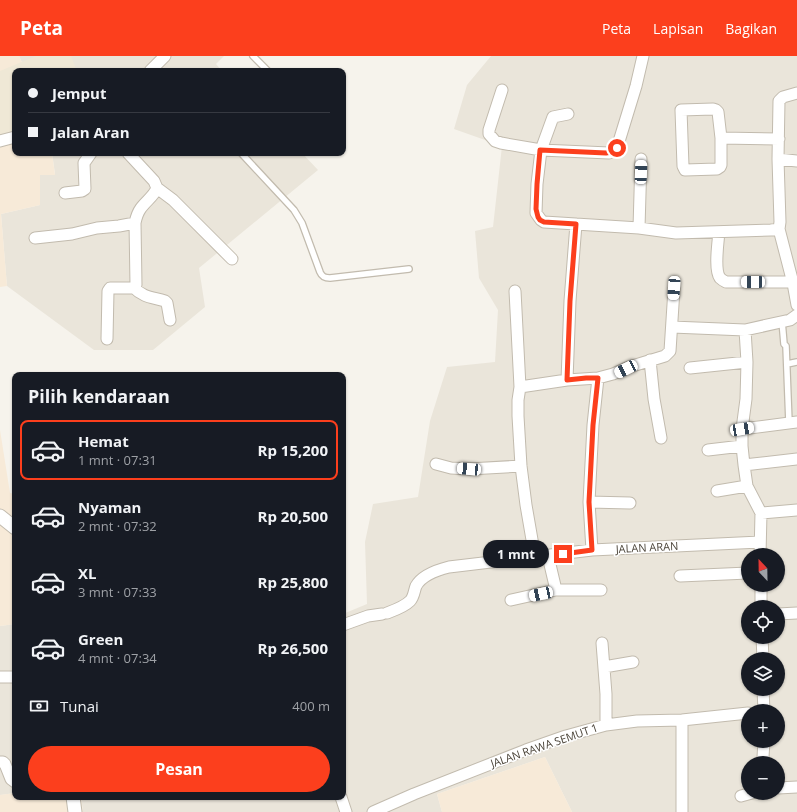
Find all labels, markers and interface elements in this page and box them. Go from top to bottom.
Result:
text: Peta [20,15,63,41]
text: Peta [602,19,631,38]
text: Lapisan [653,19,703,38]
text: Bagikan [725,19,777,38]
text: Jemput [52,83,106,103]
text: Jalan Aran [52,122,130,142]
route start [608,139,626,157]
car [635,160,647,184]
car [667,276,681,300]
car [741,276,765,288]
car [613,358,639,380]
text: Pilih kendaraan [28,384,170,408]
car [729,421,755,437]
text: Hemat [78,431,129,451]
icon: car [30,432,66,468]
text: Rp 15,200 [258,440,328,460]
text: 1 mnt · 07:31 [78,451,157,469]
car [457,462,481,476]
text: Nyaman [78,497,141,517]
icon: car [30,498,66,534]
text: Rp 20,500 [258,506,328,526]
text: 2 mnt · 07:32 [78,517,157,535]
street label: JALAN ARAN [614,538,679,556]
callout: 1 mnt [483,540,549,568]
text: 1 mnt [497,545,535,563]
route end [554,545,572,563]
north arrow [741,548,785,592]
map controls [741,548,785,800]
text: XL [78,563,96,583]
icon: car [30,564,66,600]
text: Rp 25,800 [258,572,328,592]
text: 3 mnt · 07:33 [78,583,157,601]
car [528,586,554,602]
button: locate [741,600,785,644]
text: Green [78,629,123,649]
icon: car [30,630,66,666]
text: Rp 26,500 [258,638,328,658]
text: 4 mnt · 07:34 [78,649,157,667]
button: layers [741,652,785,696]
icon: cash [28,695,50,717]
text: Tunai [60,696,99,716]
text: 400 m [292,697,330,715]
button: + [741,704,785,748]
street label: JALAN RAWA SEMUT 1 [487,720,600,771]
button: Pesan [28,746,330,792]
button: − [741,756,785,800]

